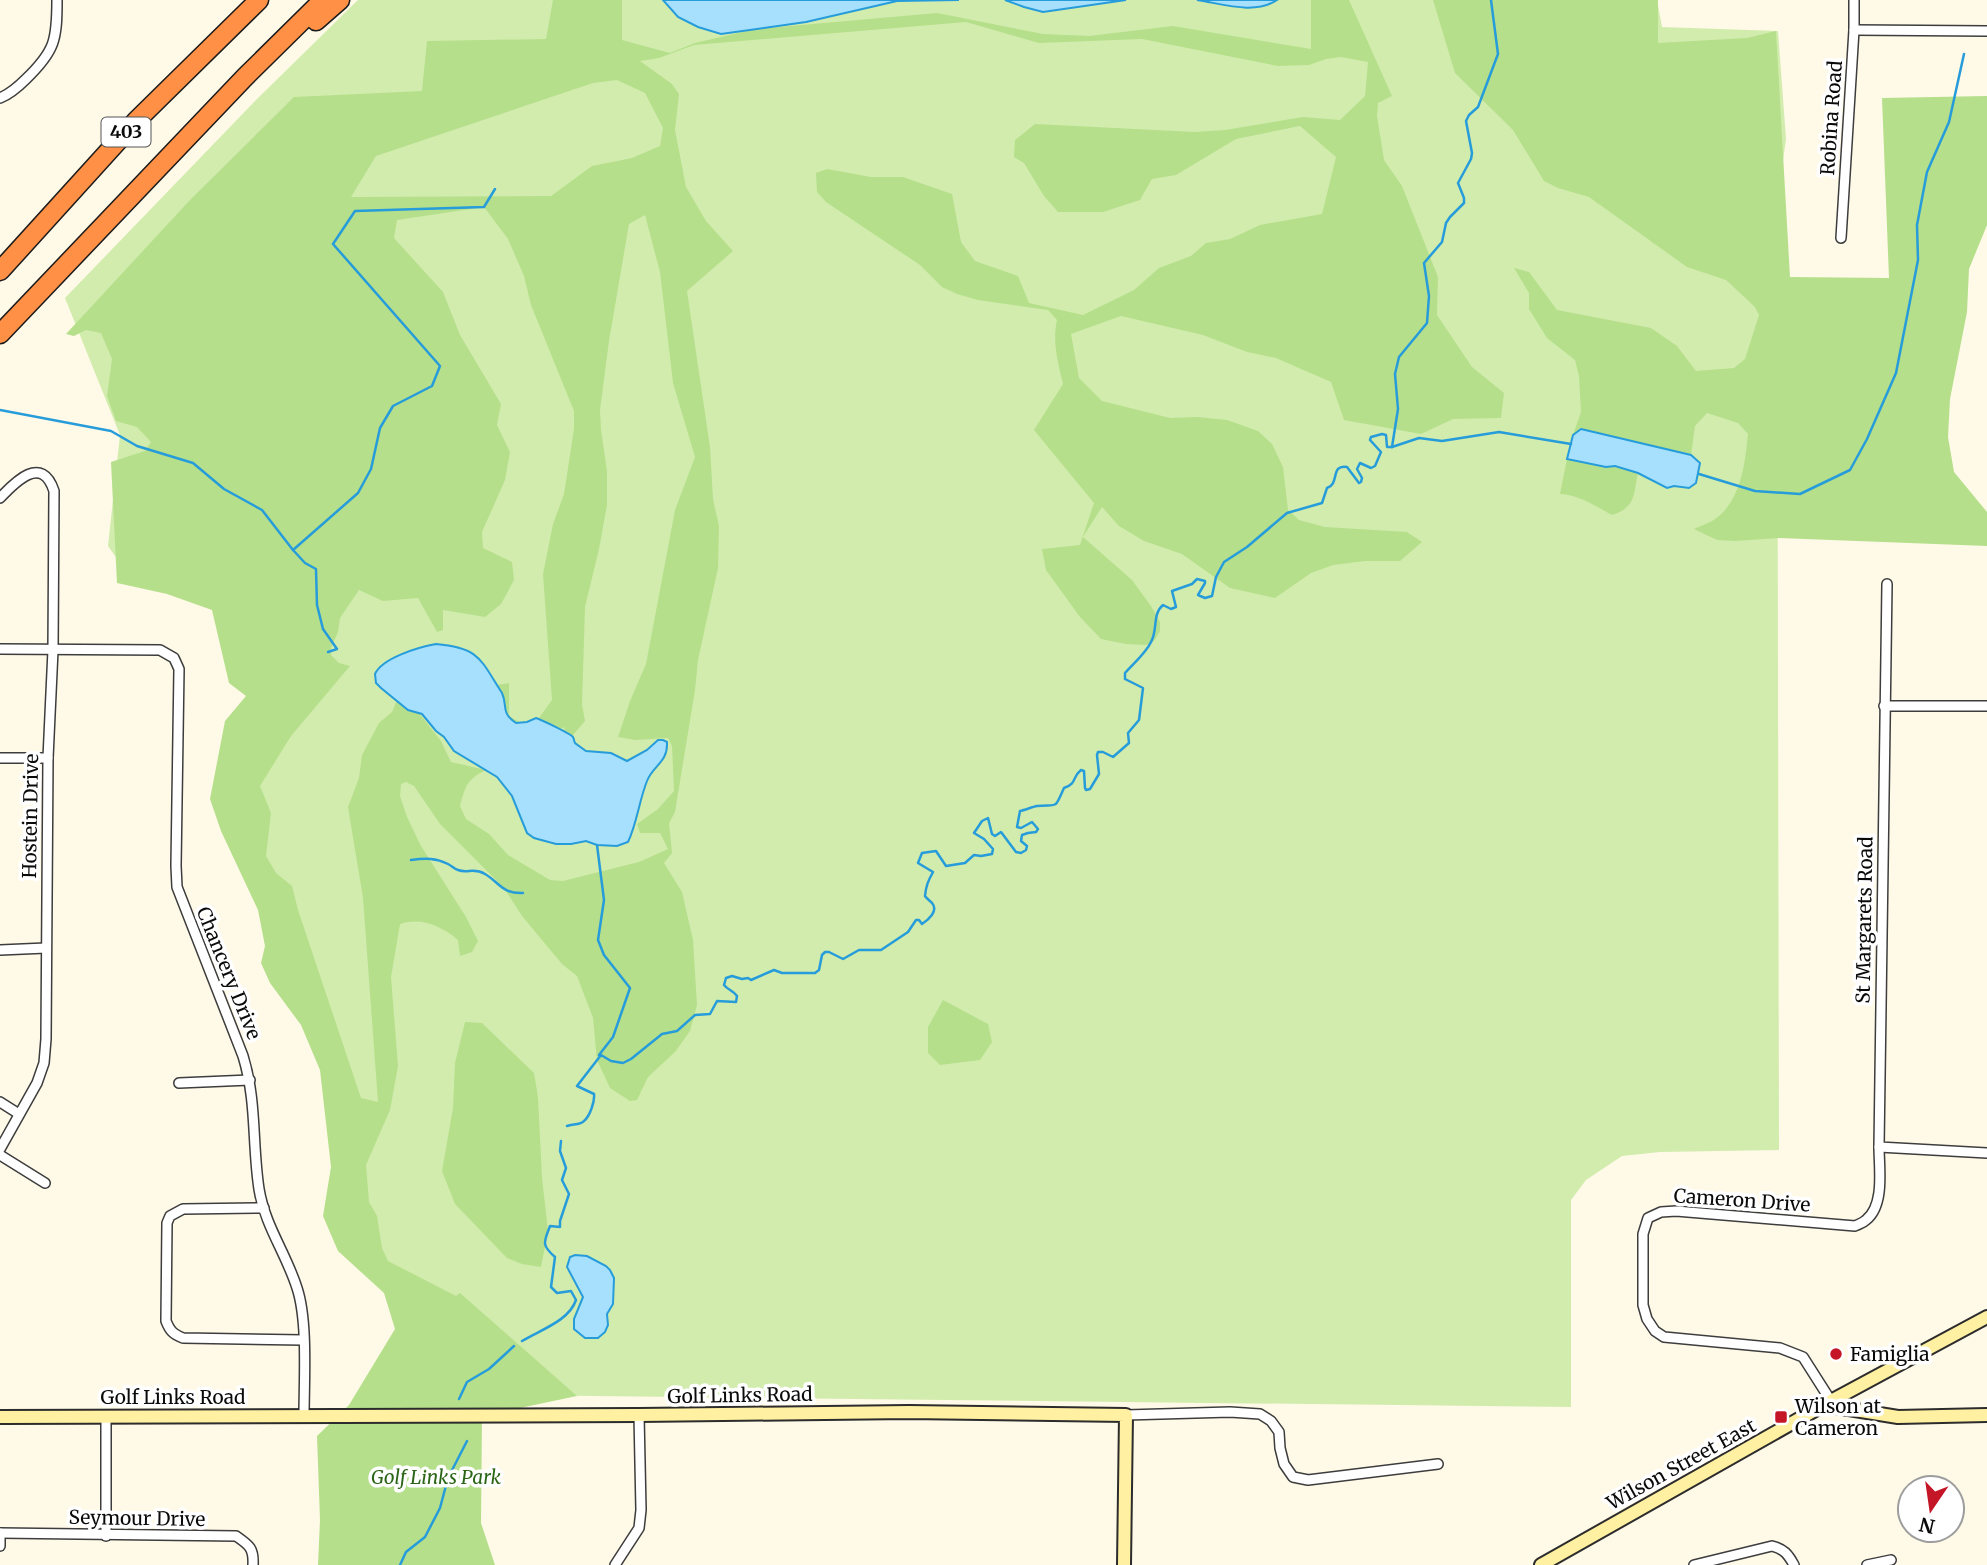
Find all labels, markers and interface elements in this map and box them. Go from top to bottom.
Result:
street label: Robina Road [1815,60,1847,176]
road number: 403 [102,118,150,146]
street label: Hostein Drive [17,753,43,879]
street label: St Margarets Road [1851,836,1877,1004]
street label: Chancery Drive [192,903,267,1043]
street label: Cameron Drive [1673,1183,1811,1217]
place label: Famiglia [1850,1342,1929,1366]
marker: Famiglia [1828,1346,1844,1362]
street label: Golf Links Road [667,1382,813,1408]
street label: Golf Links Road [100,1385,246,1409]
place label: Wilson at Cameron [1794,1394,1881,1440]
marker: Wilson at Cameron [1773,1409,1789,1425]
street label: Wilson Street East [1601,1413,1760,1515]
park label: Golf Links Park [371,1465,502,1489]
north arrow [1896,1474,1966,1544]
street label: Seymour Drive [68,1505,206,1531]
text: N [1917,1512,1937,1539]

